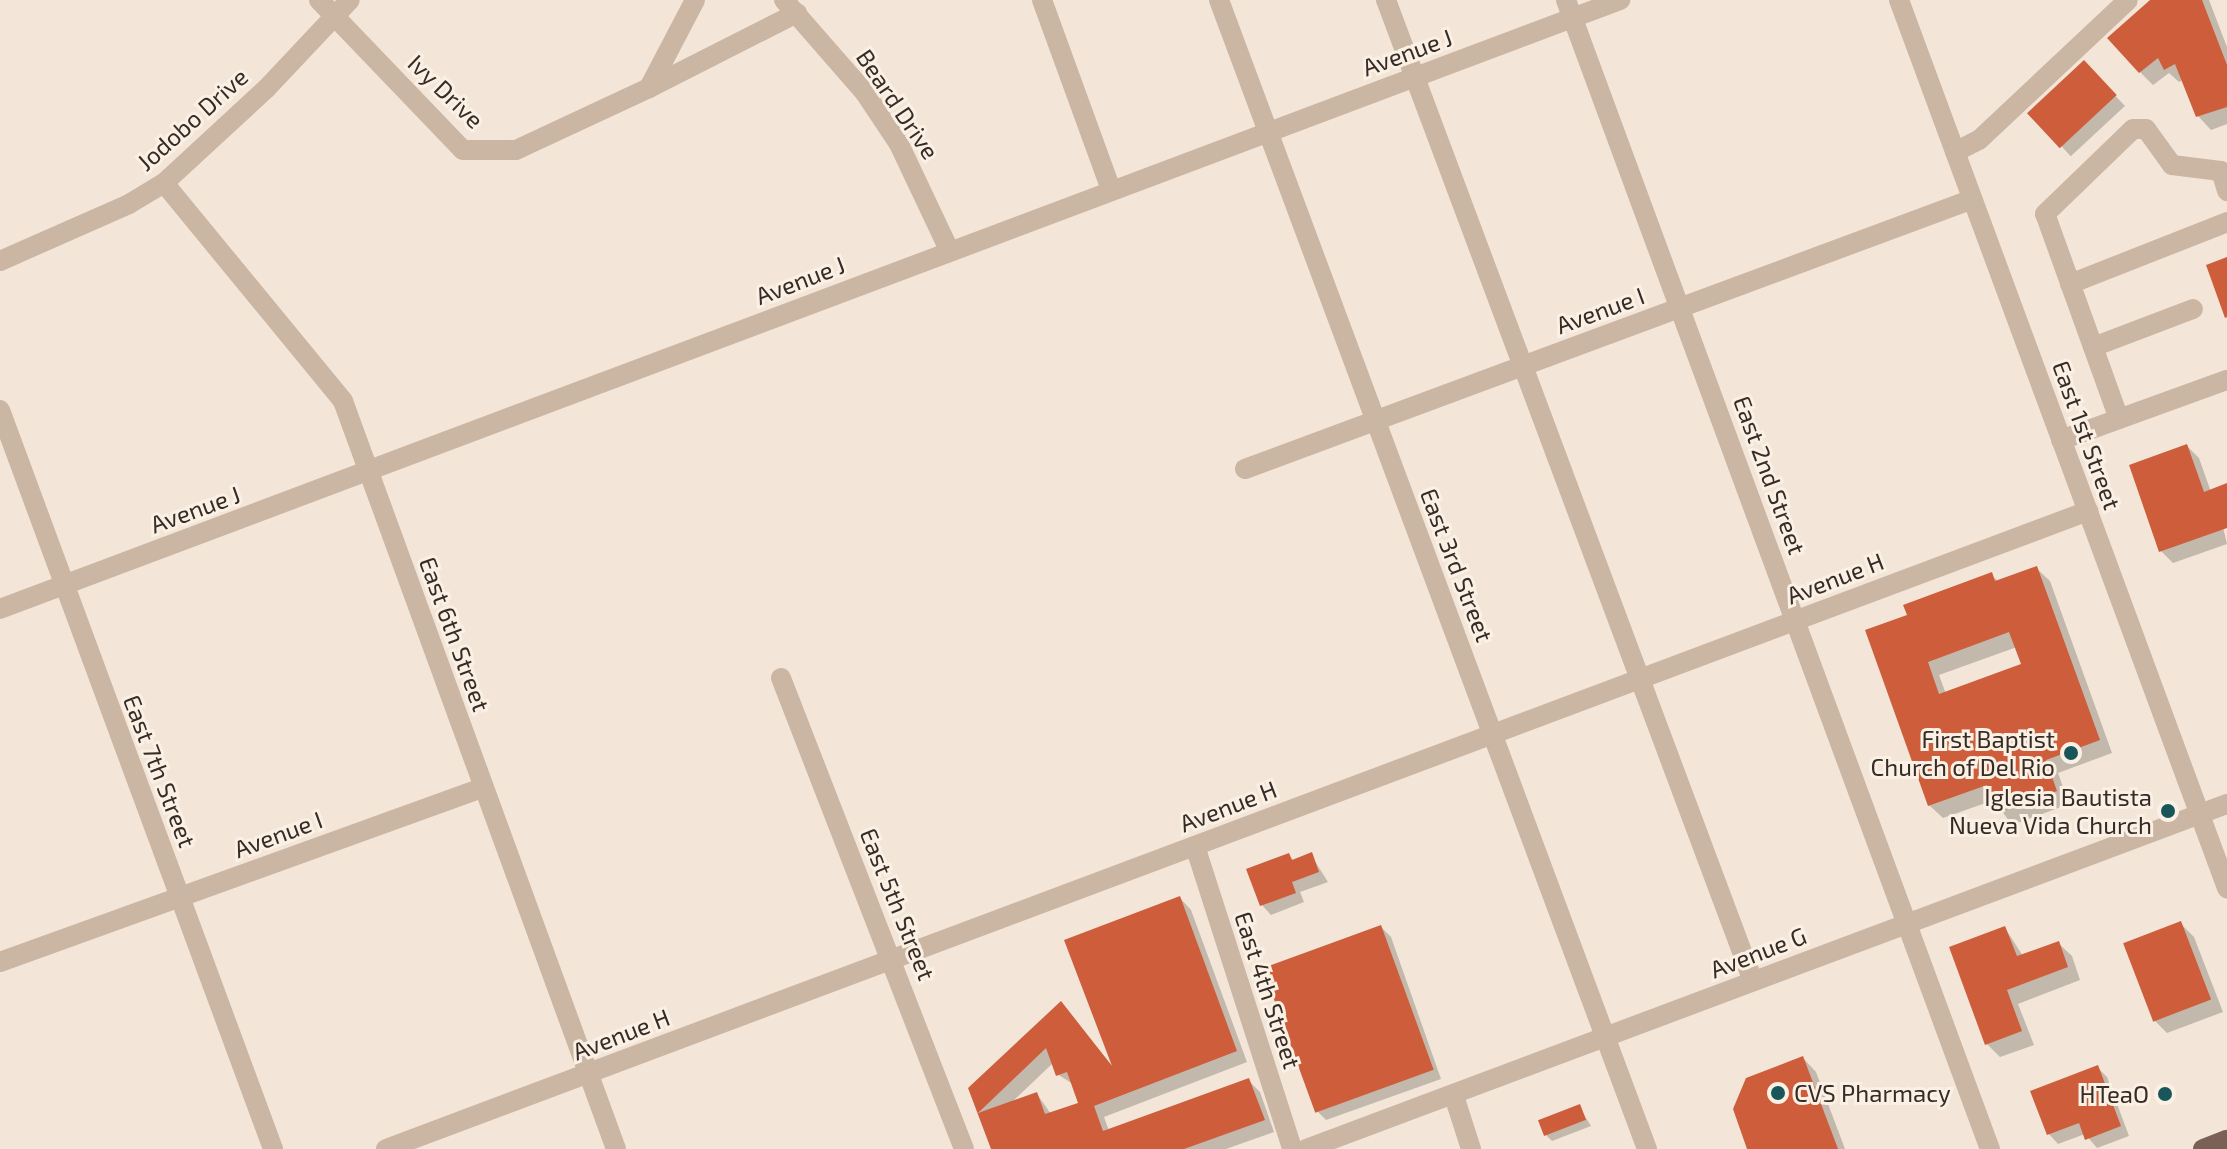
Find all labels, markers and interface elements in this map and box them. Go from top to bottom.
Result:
street label: Avenue J [1358,22,1456,82]
street label: Beard Drive [851,44,945,164]
street label: Ivy Drive [402,48,490,134]
street label: Jodobo Drive [131,62,253,176]
street label: Avenue J [751,250,849,310]
street label: Avenue I [1552,281,1648,339]
street label: East 1st Street [2047,357,2127,513]
street label: East 2nd Street [1728,392,1812,558]
street label: Avenue J [146,479,244,539]
street label: East 3rd Street [1415,484,1499,646]
street label: Avenue H [1782,546,1888,610]
street label: East 6th Street [414,553,496,715]
street label: East 7th Street [118,691,202,851]
place label: First Baptist Church of Del Rio [1870,725,2055,781]
marker: First Baptist Church of Del Rio [2062,744,2080,762]
street label: Avenue H [1175,774,1281,838]
place label: Iglesia Bautista Nueva Vida Church [1948,783,2152,839]
marker: Iglesia Bautista Nueva Vida Church [2159,802,2177,820]
street label: Avenue I [230,805,326,863]
street label: East 5th Street [854,824,942,984]
street label: East 4th Street [1229,908,1307,1072]
street label: Avenue G [1706,920,1810,984]
street label: Avenue H [568,1002,674,1066]
place label: CVS Pharmacy [1794,1079,1951,1107]
place label: HTeaO [2080,1080,2149,1108]
marker: CVS Pharmacy [1769,1084,1787,1102]
marker: HTeaO [2156,1085,2174,1103]

